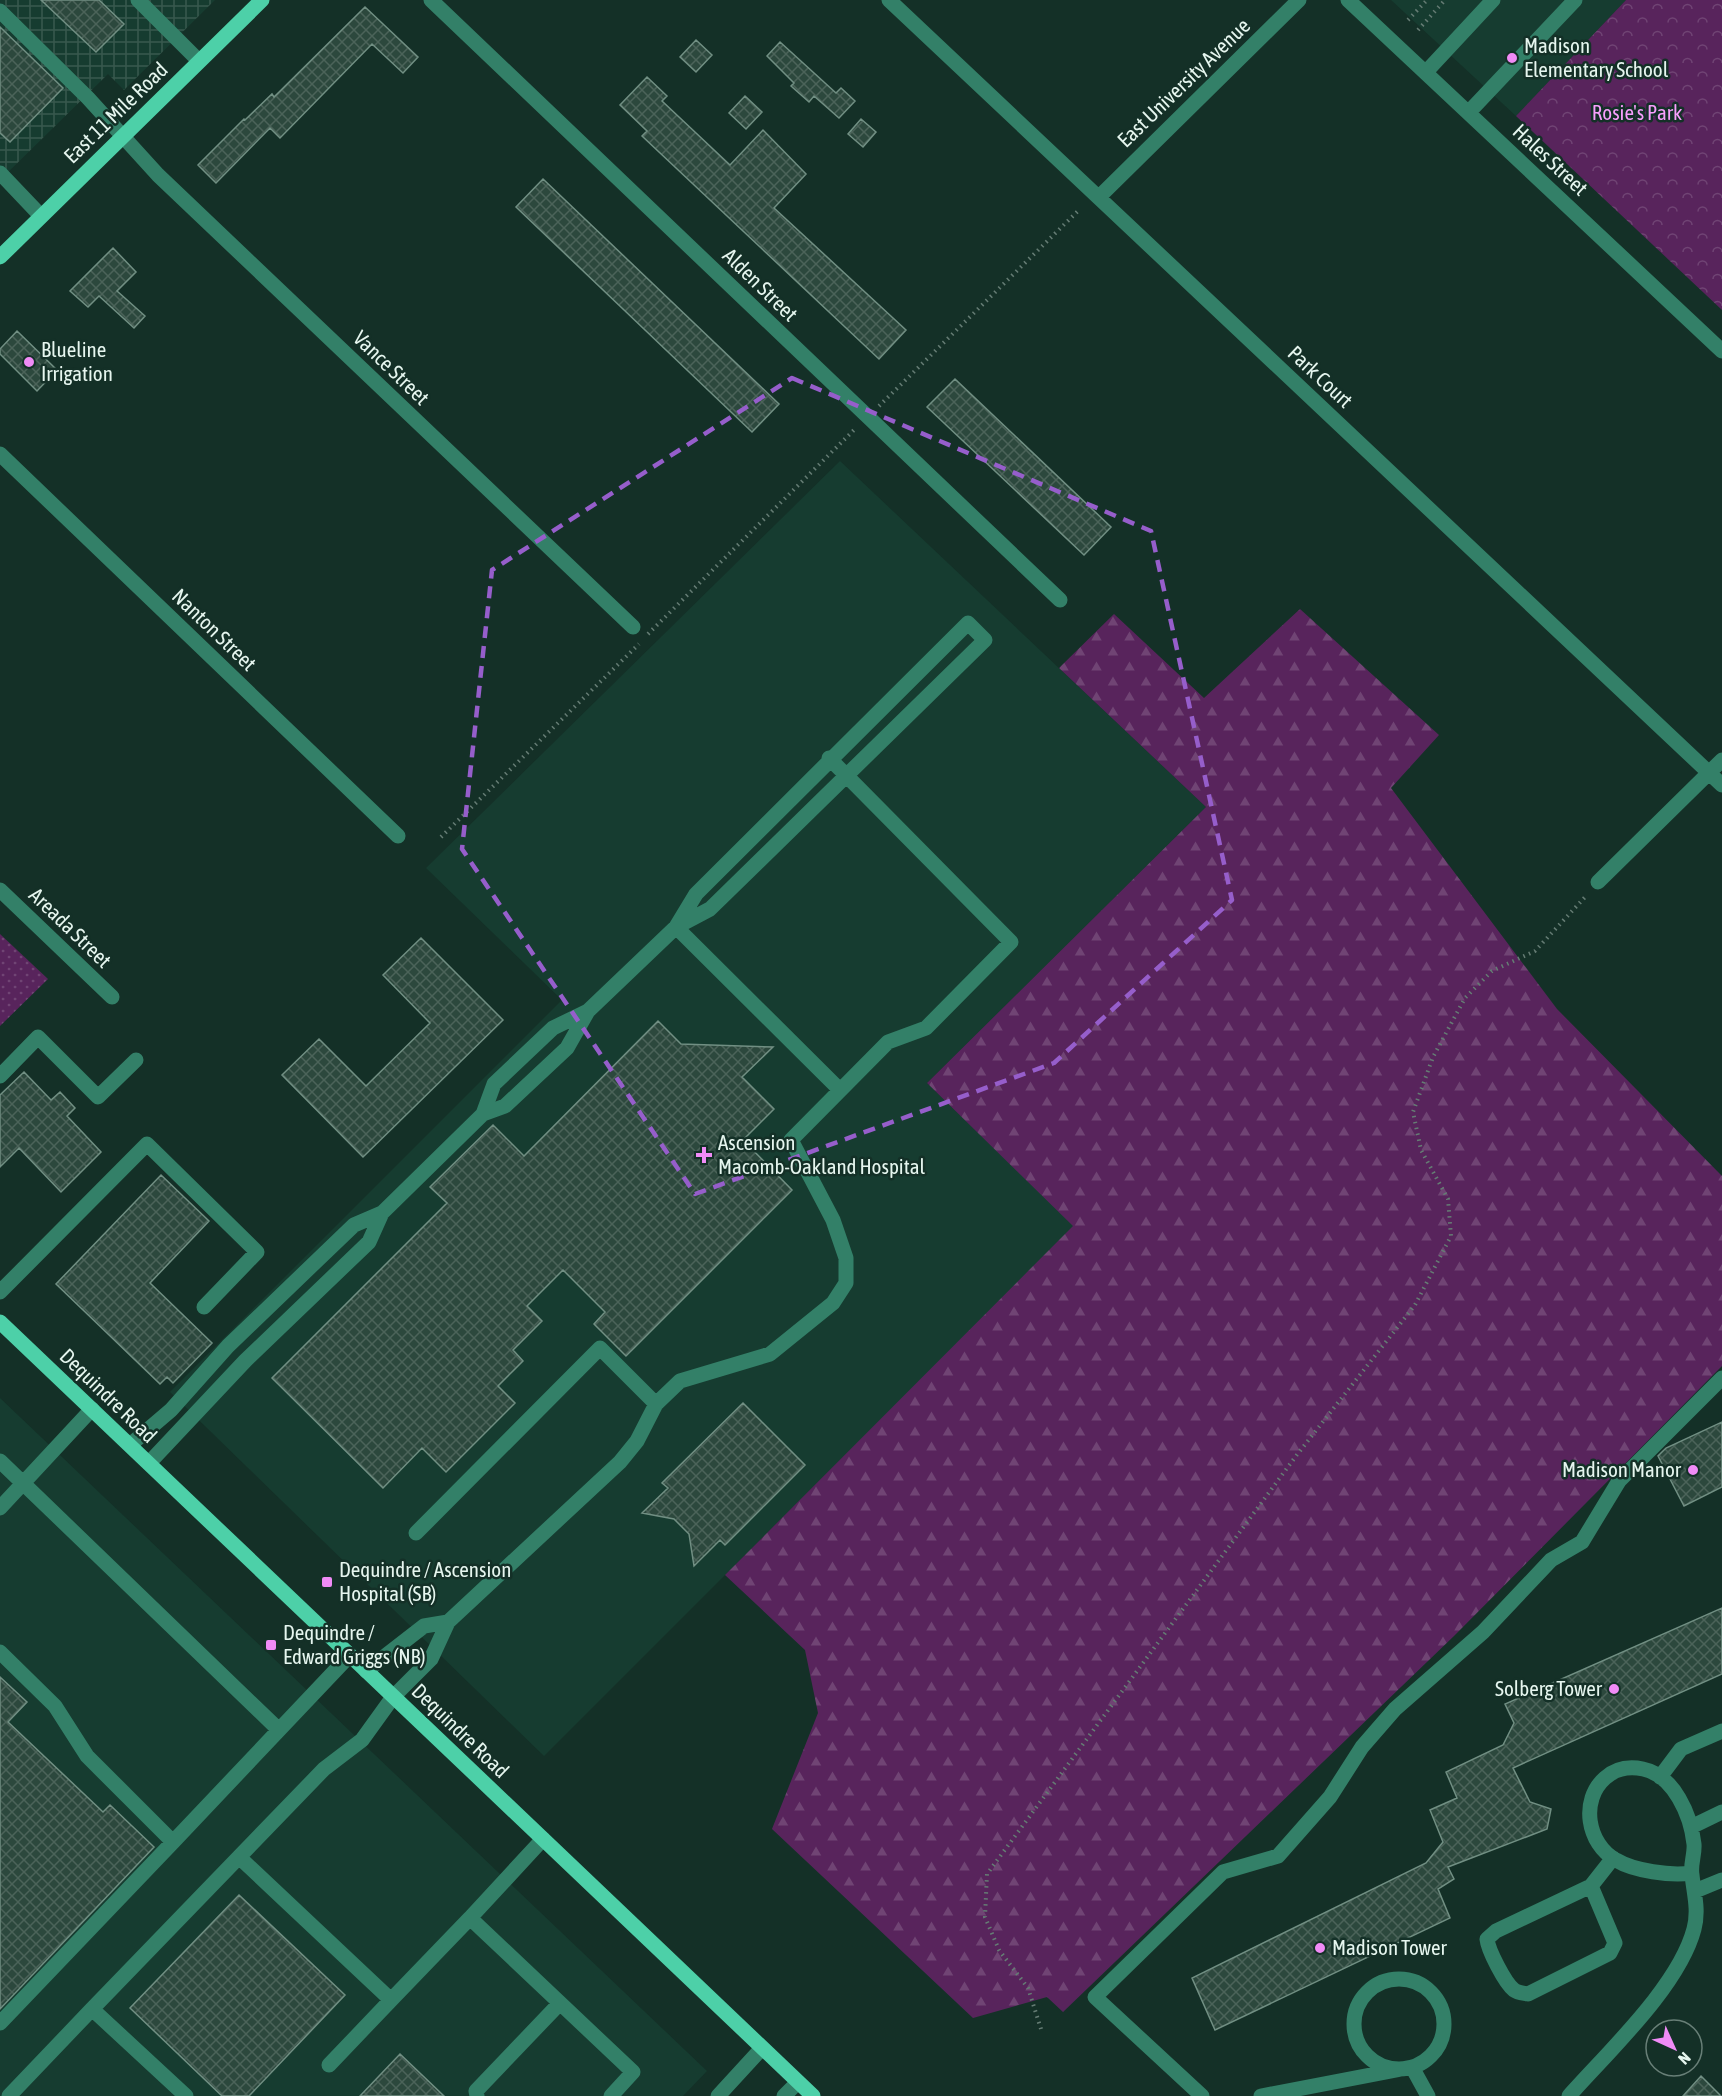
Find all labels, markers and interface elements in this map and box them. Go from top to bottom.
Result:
street label: East University Avenue [1112,13,1254,152]
place label: Madison Elementary School [1524,33,1669,81]
marker: Madison Elementary School [1505,51,1519,65]
street label: East 11 Mile Road [59,57,172,168]
park label: Rosie's Park [1592,100,1682,124]
street label: Hales Street [1508,119,1593,200]
street label: Alden Street [718,243,803,326]
street label: Vance Street [349,325,435,409]
place label: Blueline Irrigation [41,337,113,385]
street label: Park Court [1283,340,1358,412]
marker: Blueline Irrigation [22,355,36,369]
street label: Nanton Street [168,583,262,675]
street label: Areada Street [25,882,117,972]
place label: Ascension Macomb-Oakland Hospital [718,1130,925,1178]
marker: Ascension Macomb-Oakland Hospital [695,1146,713,1164]
street label: Dequindre Road [55,1343,162,1447]
place label: Madison Manor [1562,1457,1682,1481]
marker: Madison Manor [1686,1463,1700,1477]
place label: Dequindre / Ascension Hospital (SB) [339,1557,511,1605]
marker: Dequindre / Ascension Hospital (SB) [320,1575,334,1589]
place label: Dequindre / Edward Griggs (NB) [283,1620,426,1668]
marker: Dequindre / Edward Griggs (NB) [264,1638,278,1652]
place label: Solberg Tower [1495,1676,1603,1700]
street label: Dequindre Road [407,1678,514,1782]
marker: Solberg Tower [1607,1682,1621,1696]
place label: Madison Tower [1332,1935,1447,1959]
marker: Madison Tower [1313,1941,1327,1955]
north arrow [1644,2018,1704,2078]
text: N [1675,2049,1694,2068]

